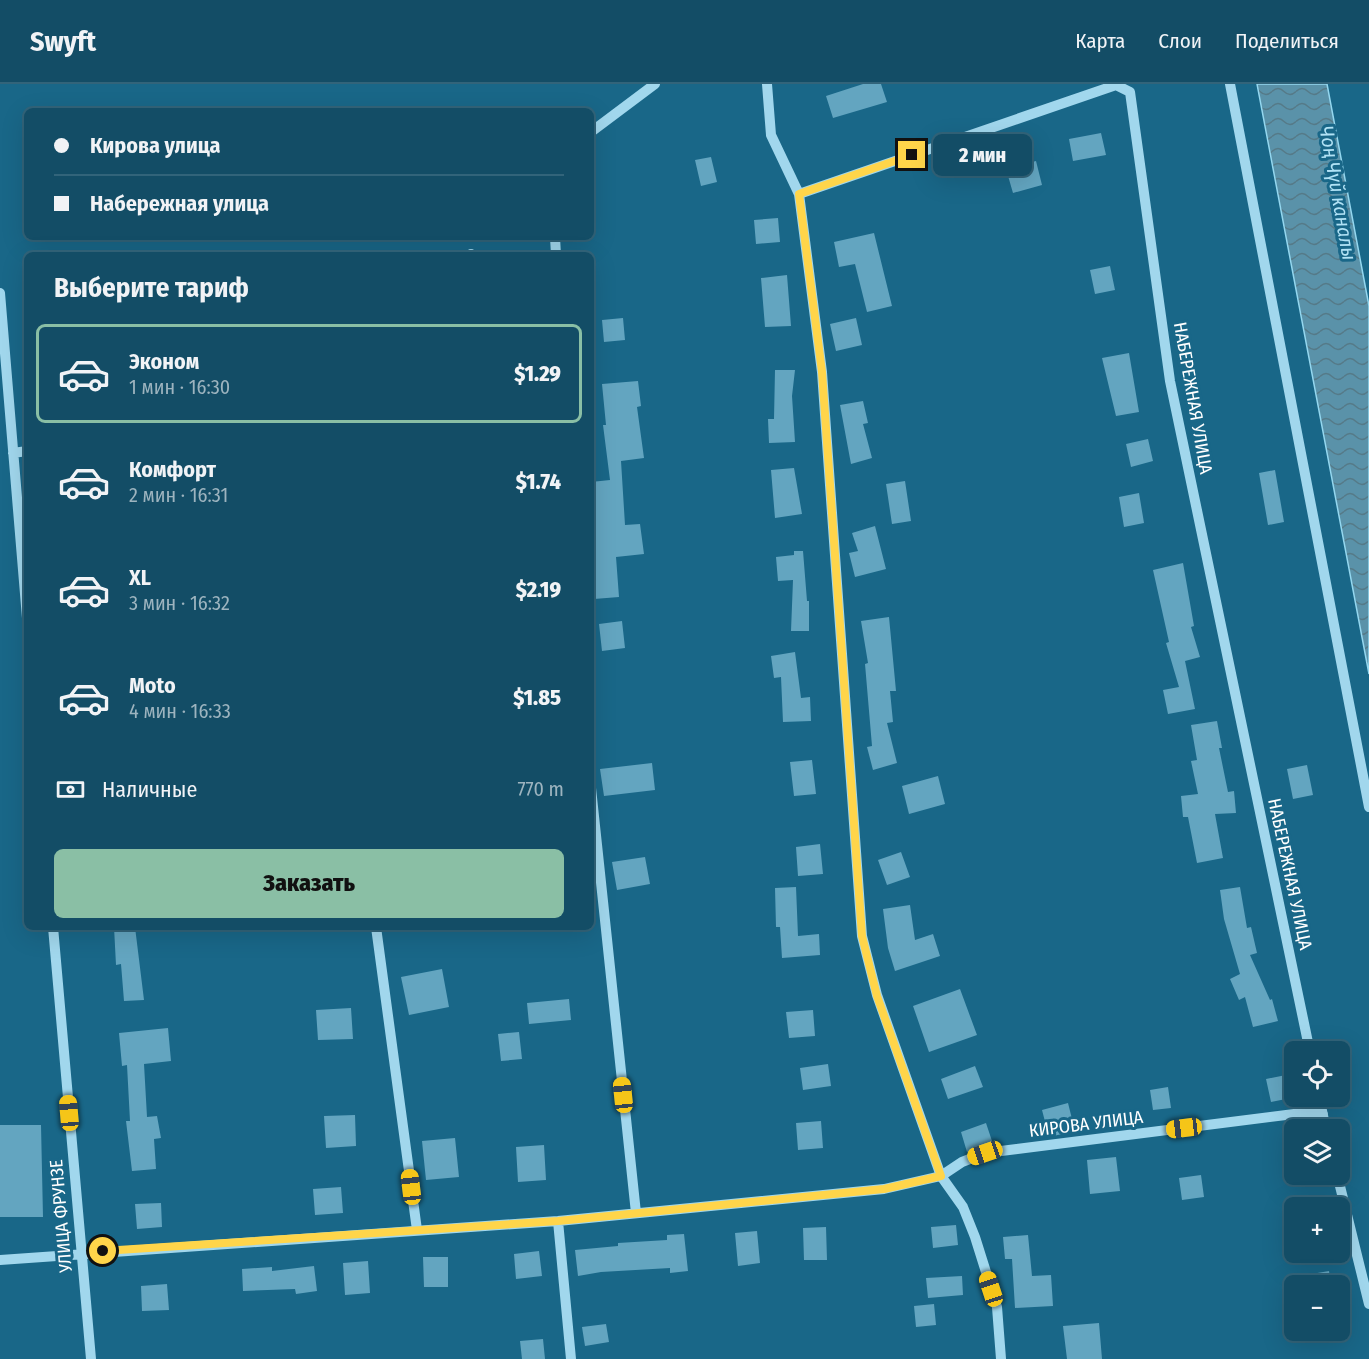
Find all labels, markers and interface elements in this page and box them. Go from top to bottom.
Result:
text: Swyft [30,25,96,58]
text: Карта [1075,28,1125,54]
text: Слои [1158,28,1202,54]
text: Поделиться [1235,28,1339,54]
water label: Чоң Чүй каналы [1314,124,1362,262]
text: Кирова улица [90,132,221,159]
callout: 2 мин [933,134,1032,176]
route end [898,141,925,168]
text: 2 мин [959,143,1006,167]
text: Набережная улица [90,190,269,217]
text: Выберите тариф [54,272,249,304]
street label: НАБЕРЕЖНАЯ УЛИЦА [1169,320,1217,476]
icon: car [57,347,111,401]
text: Эконом [129,348,199,375]
text: $1.29 [514,360,561,387]
text: 1 мин · 16:30 [129,375,230,399]
icon: car [57,455,111,509]
text: Комфорт [129,456,216,483]
text: $1.74 [516,468,561,495]
text: 2 мин · 16:31 [129,483,228,507]
icon: car [57,563,111,617]
text: XL [129,564,151,591]
text: $2.19 [516,576,561,603]
text: 3 мин · 16:32 [129,591,230,615]
icon: car [57,671,111,725]
text: Moto [129,672,176,699]
text: $1.85 [513,684,561,711]
text: 4 мин · 16:33 [129,699,231,723]
icon: cash [54,773,87,806]
text: Наличные [102,776,197,803]
text: 770 m [517,777,564,801]
street label: НАБЕРЕЖНАЯ УЛИЦА [1263,796,1317,952]
button: Заказать [54,849,564,918]
map controls [1284,1041,1350,1341]
button: locate [1284,1041,1350,1107]
car [612,1076,634,1114]
car [58,1094,80,1132]
street label: КИРОВА УЛИЦА [1028,1106,1145,1142]
car [1165,1117,1203,1139]
button: layers [1284,1119,1350,1185]
car [965,1139,1005,1167]
street label: УЛИЦА ФРУНЗЕ [45,1159,77,1274]
car [400,1168,422,1206]
button: + [1284,1197,1350,1263]
route start [89,1237,116,1264]
car [977,1269,1005,1309]
button: − [1284,1275,1350,1341]

